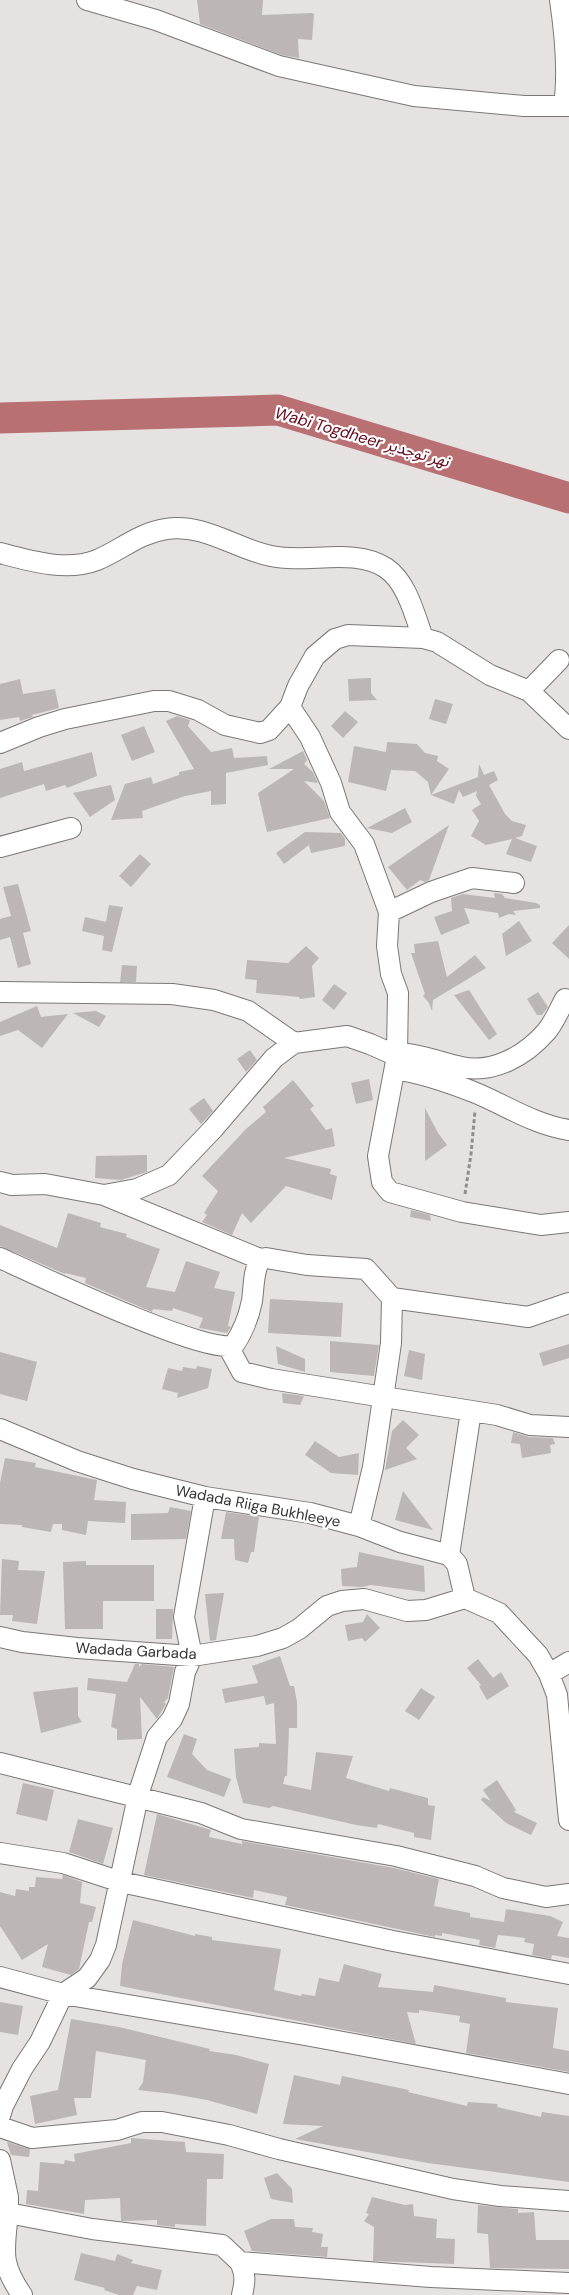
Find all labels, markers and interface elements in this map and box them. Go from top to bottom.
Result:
water label: Wabi Togdheer نهر توجدير [272,402,453,472]
street label: Wadada Riiga Bukhleeye [174,1480,342,1532]
street label: Wadada Garbada [75,1638,197,1664]

